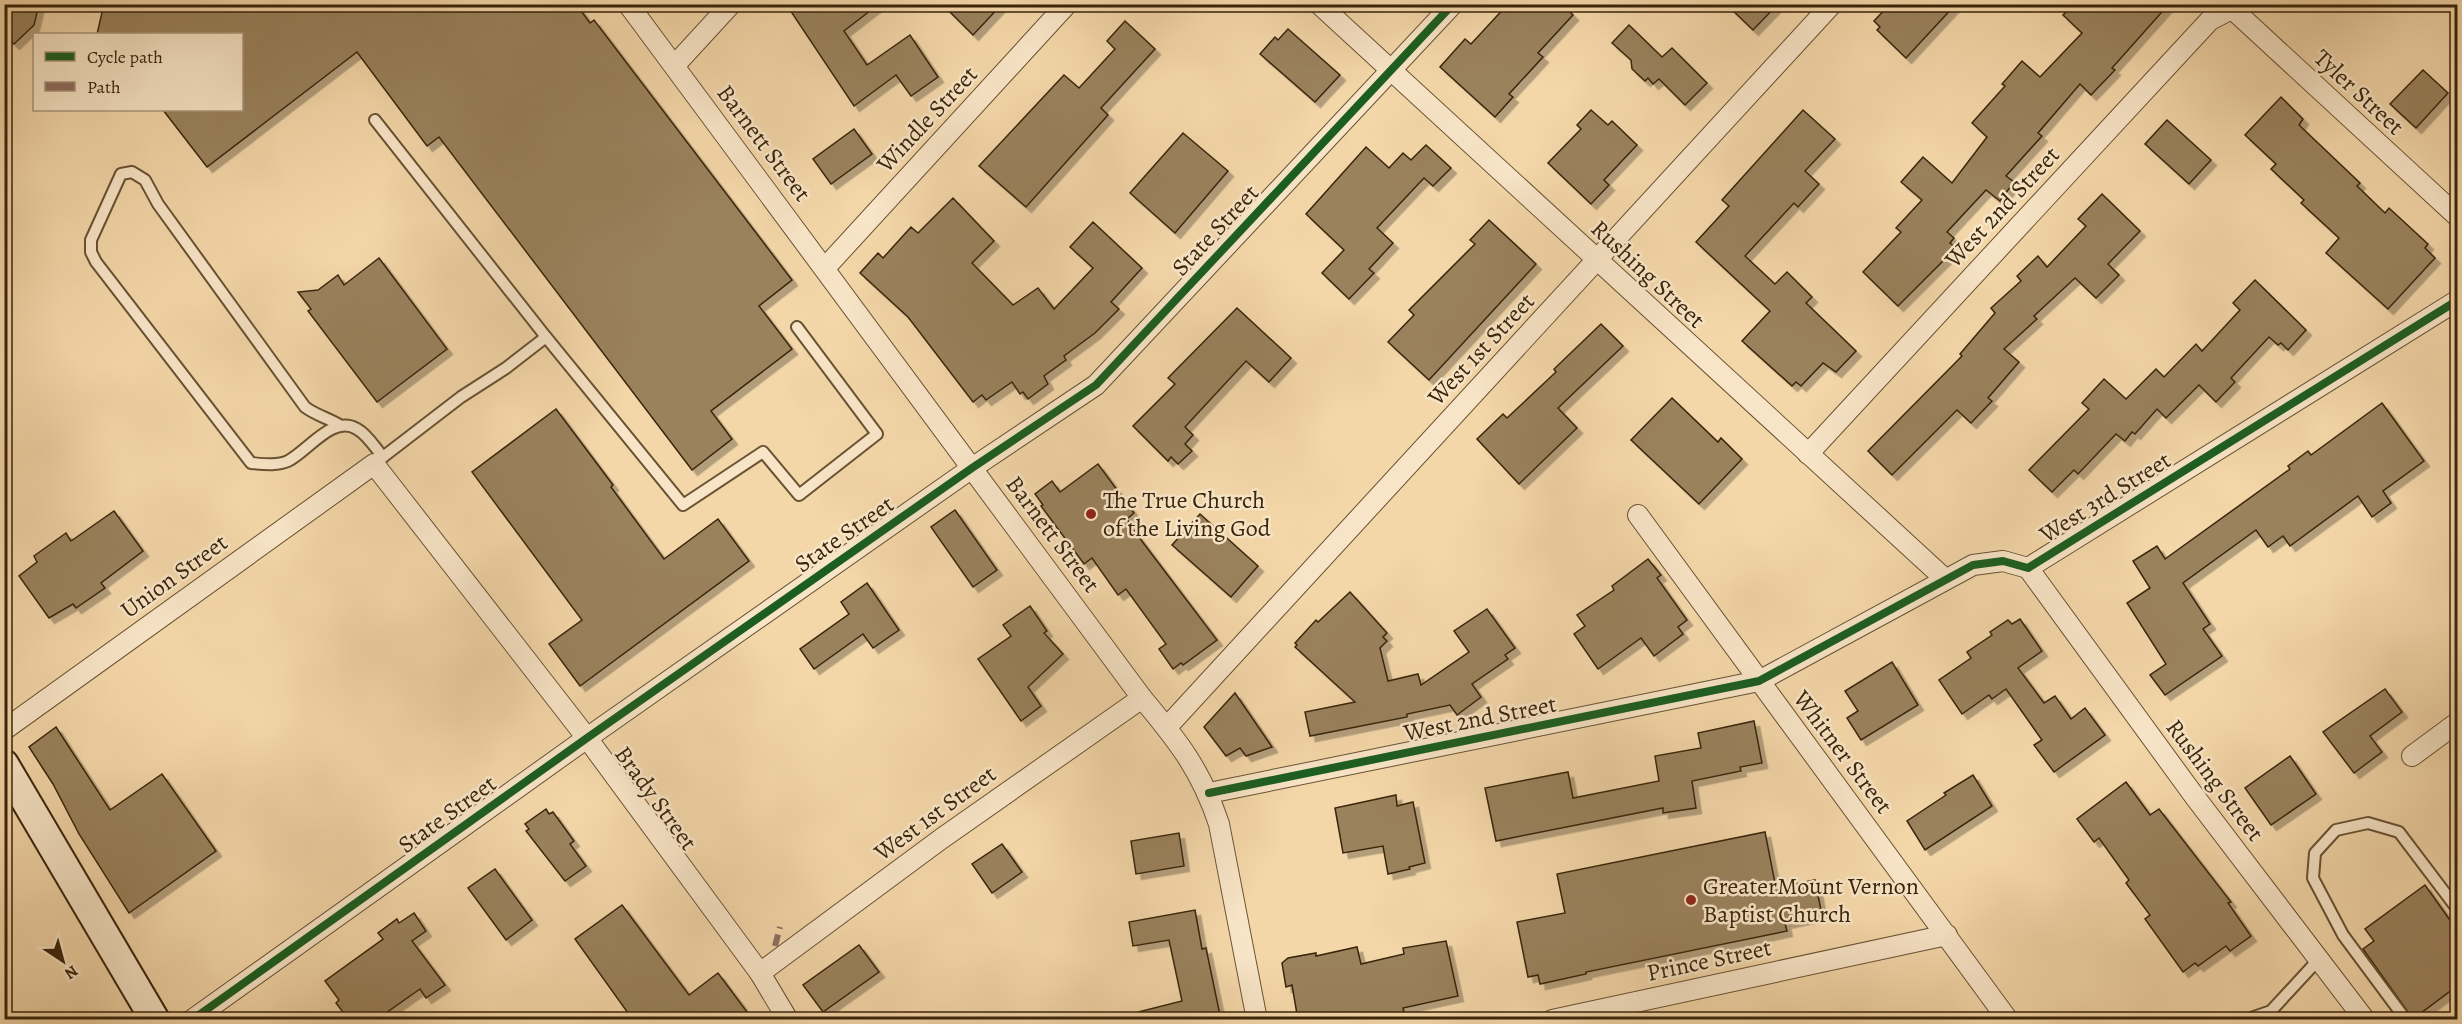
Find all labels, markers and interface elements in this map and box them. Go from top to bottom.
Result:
legend [33,33,243,111]
street label: Tyler Street [2307,42,2411,142]
text: Cycle path [87,45,163,69]
street label: Windle Street [869,59,985,180]
text: Path [87,75,121,99]
street label: Barnett Street [710,78,818,208]
street label: West 2nd Street [1937,139,2067,275]
street label: State Street [1164,177,1266,283]
street label: Rushing Street [1584,213,1712,335]
street label: West 1st Street [1420,286,1542,413]
street label: West 3rd Street [2032,444,2177,551]
street label: Barnett Street [999,469,1107,599]
place label: The True Church of the Living God [1103,484,1271,544]
street label: State Street [788,488,900,580]
marker: The True Church of the Living God [1084,507,1098,521]
street label: Union Street [114,526,234,626]
street label: Whitner Street [1786,683,1900,820]
street label: West 2nd Street [1400,688,1559,749]
street label: Rushing Street [2159,712,2271,848]
street label: Brady Street [607,739,705,857]
street label: West 1st Street [867,758,1002,869]
street label: State Street [391,767,503,861]
place label: GreaterMount Vernon Baptist Church [1703,870,1919,930]
marker: GreaterMount Vernon Baptist Church [1684,893,1698,907]
north arrow [33,931,93,991]
street label: Prince Street [1644,931,1774,989]
text: N [60,960,82,985]

